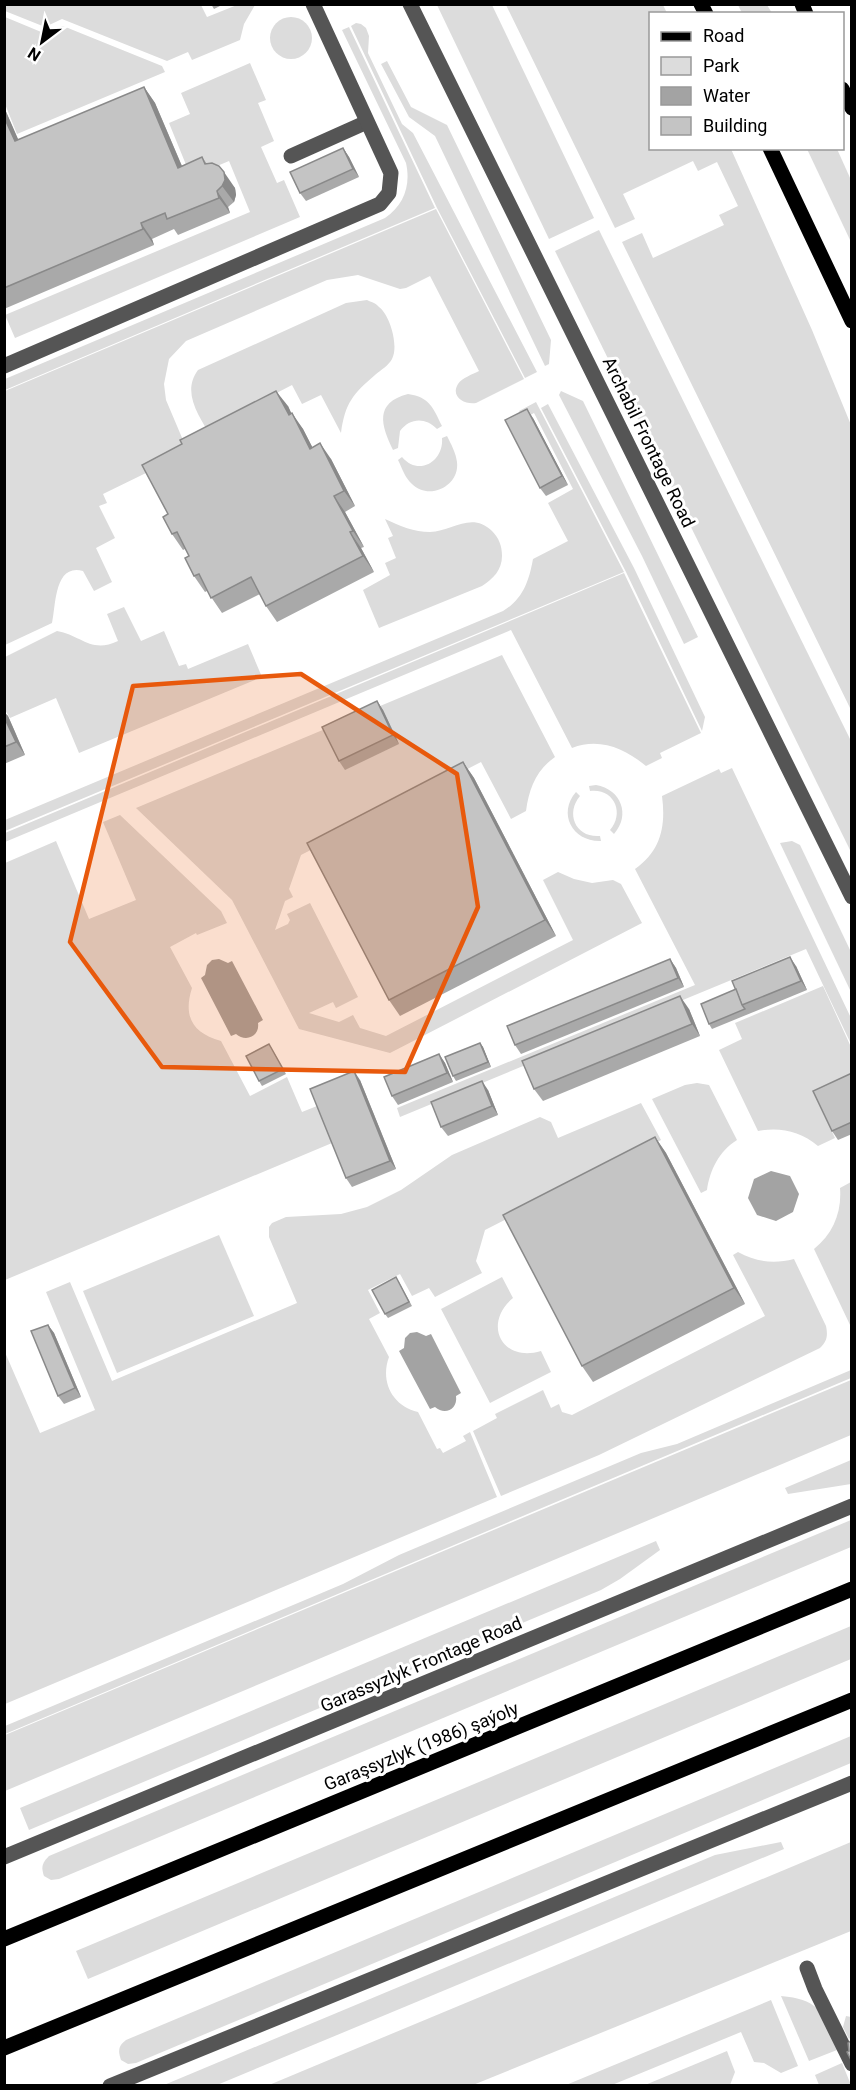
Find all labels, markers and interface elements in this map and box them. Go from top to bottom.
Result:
north arrow [12,12,72,72]
legend [649,12,844,150]
text: Road [703,25,744,46]
text: N [24,43,44,65]
text: Park [703,55,740,76]
text: Water [703,85,750,106]
text: Building [703,115,767,136]
street label: Archabil Frontage Road [599,353,699,531]
street label: Garassyzlyk Frontage Road [317,1612,525,1716]
street label: Garaşsyzlyk (1986) şaýoly [321,1697,522,1796]

